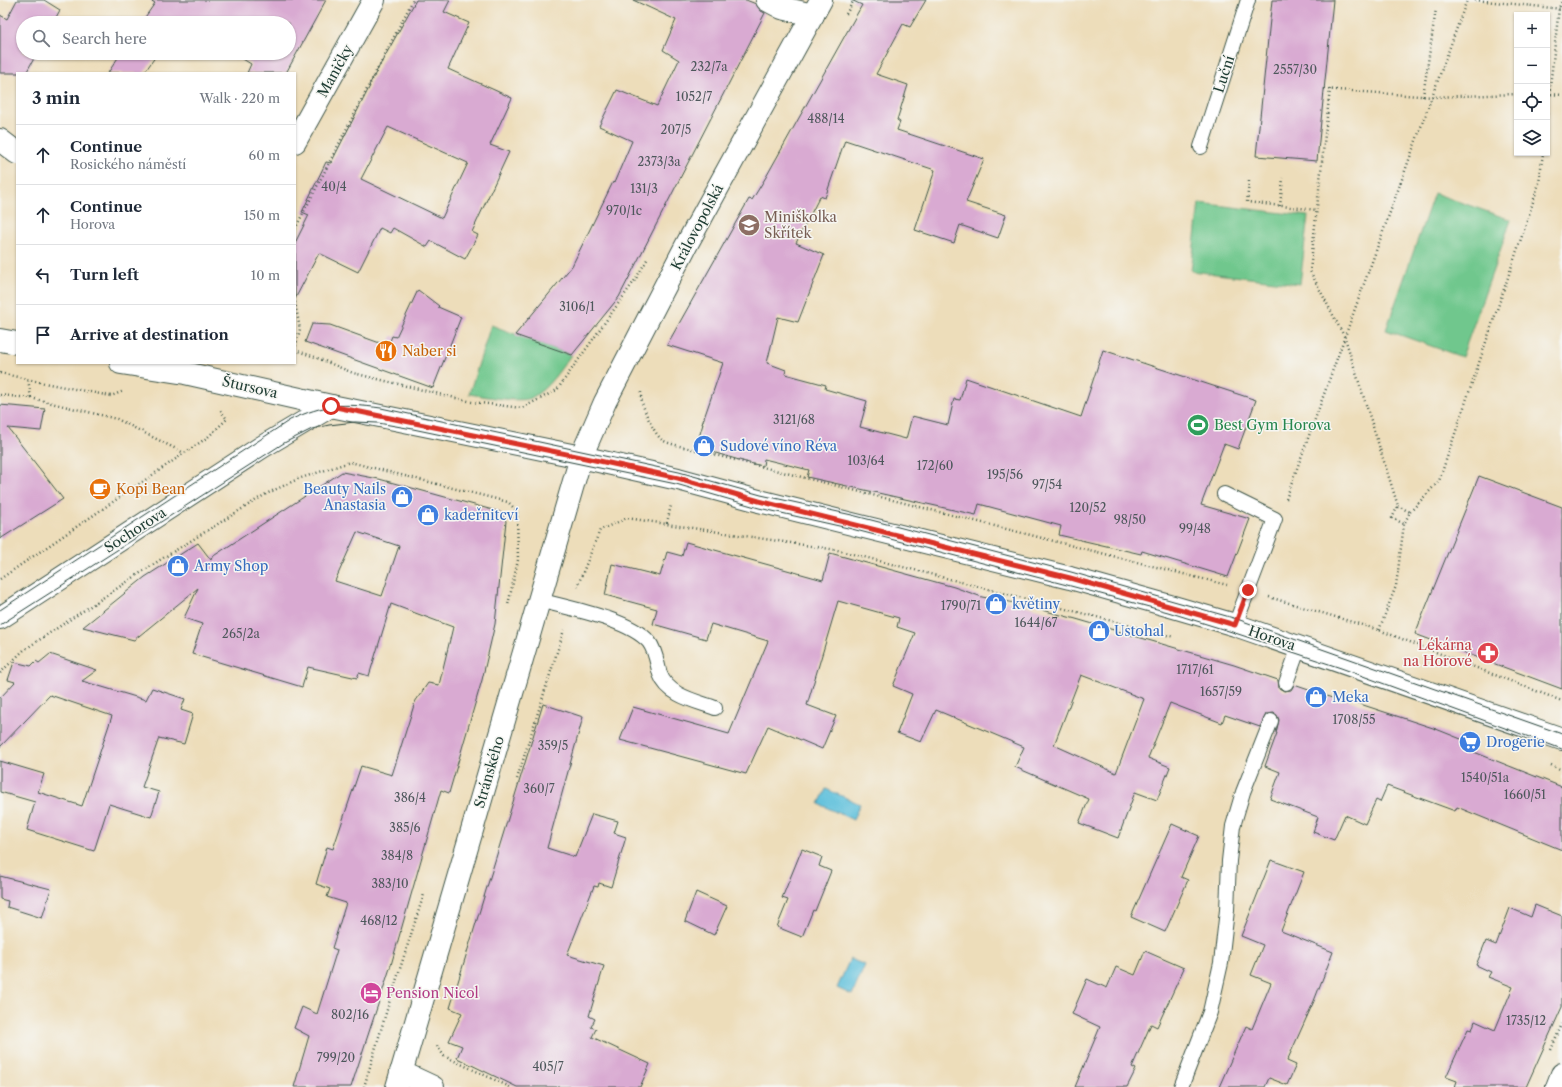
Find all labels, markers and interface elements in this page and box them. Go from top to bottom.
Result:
map controls [1514,12,1550,156]
button: + [1514,12,1550,48]
search box [16,16,296,60]
icon: search [30,27,52,49]
text: Search here [62,29,147,48]
street label: Maničky [313,41,357,101]
button: − [1514,48,1550,84]
street label: Luční [1210,53,1238,95]
house number: 232/7a [691,59,728,74]
house number: 2557/30 [1273,62,1317,77]
button: locate [1514,84,1550,120]
text: 3 min [32,88,81,108]
house number: 1052/7 [676,89,712,104]
text: Walk · 220 m [200,90,280,106]
house number: 488/14 [807,111,845,126]
button: layers [1514,120,1550,156]
house number: 207/5 [661,122,691,137]
text: Continue [70,137,142,156]
icon: ahead [32,144,54,166]
text: 60 m [249,147,280,163]
house number: 2373/3a [637,154,681,169]
text: Rosického náměstí [70,156,186,172]
house number: 40/4 [321,179,347,194]
street label: Královopolská [667,180,728,273]
house number: 131/3 [630,181,658,196]
text: Continue [70,197,142,216]
house number: 970/1c [606,203,642,218]
icon: ahead [32,204,54,226]
text: 150 m [244,207,280,223]
place label: Miniškolka Skřítek [764,208,838,242]
school or university icon: Miniškolka Skřítek [736,212,762,238]
text: Horova [70,216,115,232]
icon: left [32,264,54,286]
text: Turn left [70,265,139,284]
text: 10 m [251,267,280,283]
house number: 3106/1 [559,299,595,314]
icon: arrive [32,324,54,346]
text: Arrive at destination [70,325,229,344]
restaurant icon: Naber si [373,338,399,364]
place label: Naber si [402,342,457,360]
street label: Štursova [220,371,280,402]
route start [322,397,340,415]
house number: 3121/68 [773,412,815,427]
sports icon: Best Gym Horova [1185,412,1211,438]
place label: Best Gym Horova [1214,416,1331,434]
shop icon: Sudové víno Réva [691,433,717,459]
place label: Sudové víno Réva [720,437,838,455]
house number: 103/64 [847,453,885,468]
house number: 172/60 [917,458,953,473]
house number: 195/56 [987,467,1023,482]
cafe icon: Kopi Bean [87,476,113,502]
house number: 97/54 [1032,477,1062,492]
place label: Kopi Bean [116,480,186,498]
place label: Beauty Nails Anastasia [303,480,387,514]
shop icon: Beauty Nails Anastasia [389,484,415,510]
house number: 120/52 [1070,500,1107,515]
shop icon: kadeřnitcví [415,502,441,528]
street label: Sochorova [101,503,170,557]
place label: kadeřnitcví [444,506,518,524]
house number: 98/50 [1114,512,1146,527]
house number: 99/48 [1179,521,1211,536]
shop icon: Army Shop [165,553,191,579]
place label: Army Shop [193,557,268,575]
route end [1239,581,1257,599]
shop icon: květiny [983,591,1009,617]
place label: květiny [1012,595,1060,613]
house number: 1790/71 [941,598,981,613]
house number: 1644/67 [1015,615,1058,630]
shop icon: Ustohal [1086,618,1112,644]
place label: Ustohal [1114,622,1164,640]
street label: Horova [1246,622,1299,655]
house number: 265/2a [222,626,261,641]
place label: Lékárna na Horové [1403,636,1473,670]
pharmacy icon: Lékárna na Horové [1475,640,1501,666]
house number: 1717/61 [1176,662,1214,677]
house number: 1657/59 [1200,684,1242,699]
shop icon: Meka [1303,684,1329,710]
place label: Meka [1332,688,1369,706]
house number: 1708/55 [1333,712,1375,727]
supermarket icon: Drogerie [1457,729,1483,755]
place label: Drogerie [1486,733,1545,751]
street label: Stránského [470,734,508,810]
house number: 359/5 [538,738,568,753]
house number: 1540/51a [1461,770,1510,785]
house number: 360/7 [523,781,555,796]
house number: 1660/51 [1504,787,1546,802]
house number: 386/4 [394,790,426,805]
house number: 385/6 [389,820,421,835]
house number: 384/8 [381,848,413,863]
house number: 383/10 [371,876,409,891]
house number: 468/12 [360,913,398,928]
hotel icon: Pension Nicol [358,980,384,1006]
place label: Pension Nicol [386,984,479,1002]
house number: 802/16 [331,1007,369,1022]
house number: 1735/12 [1506,1013,1546,1028]
house number: 799/20 [317,1050,355,1065]
house number: 405/7 [532,1059,564,1074]

